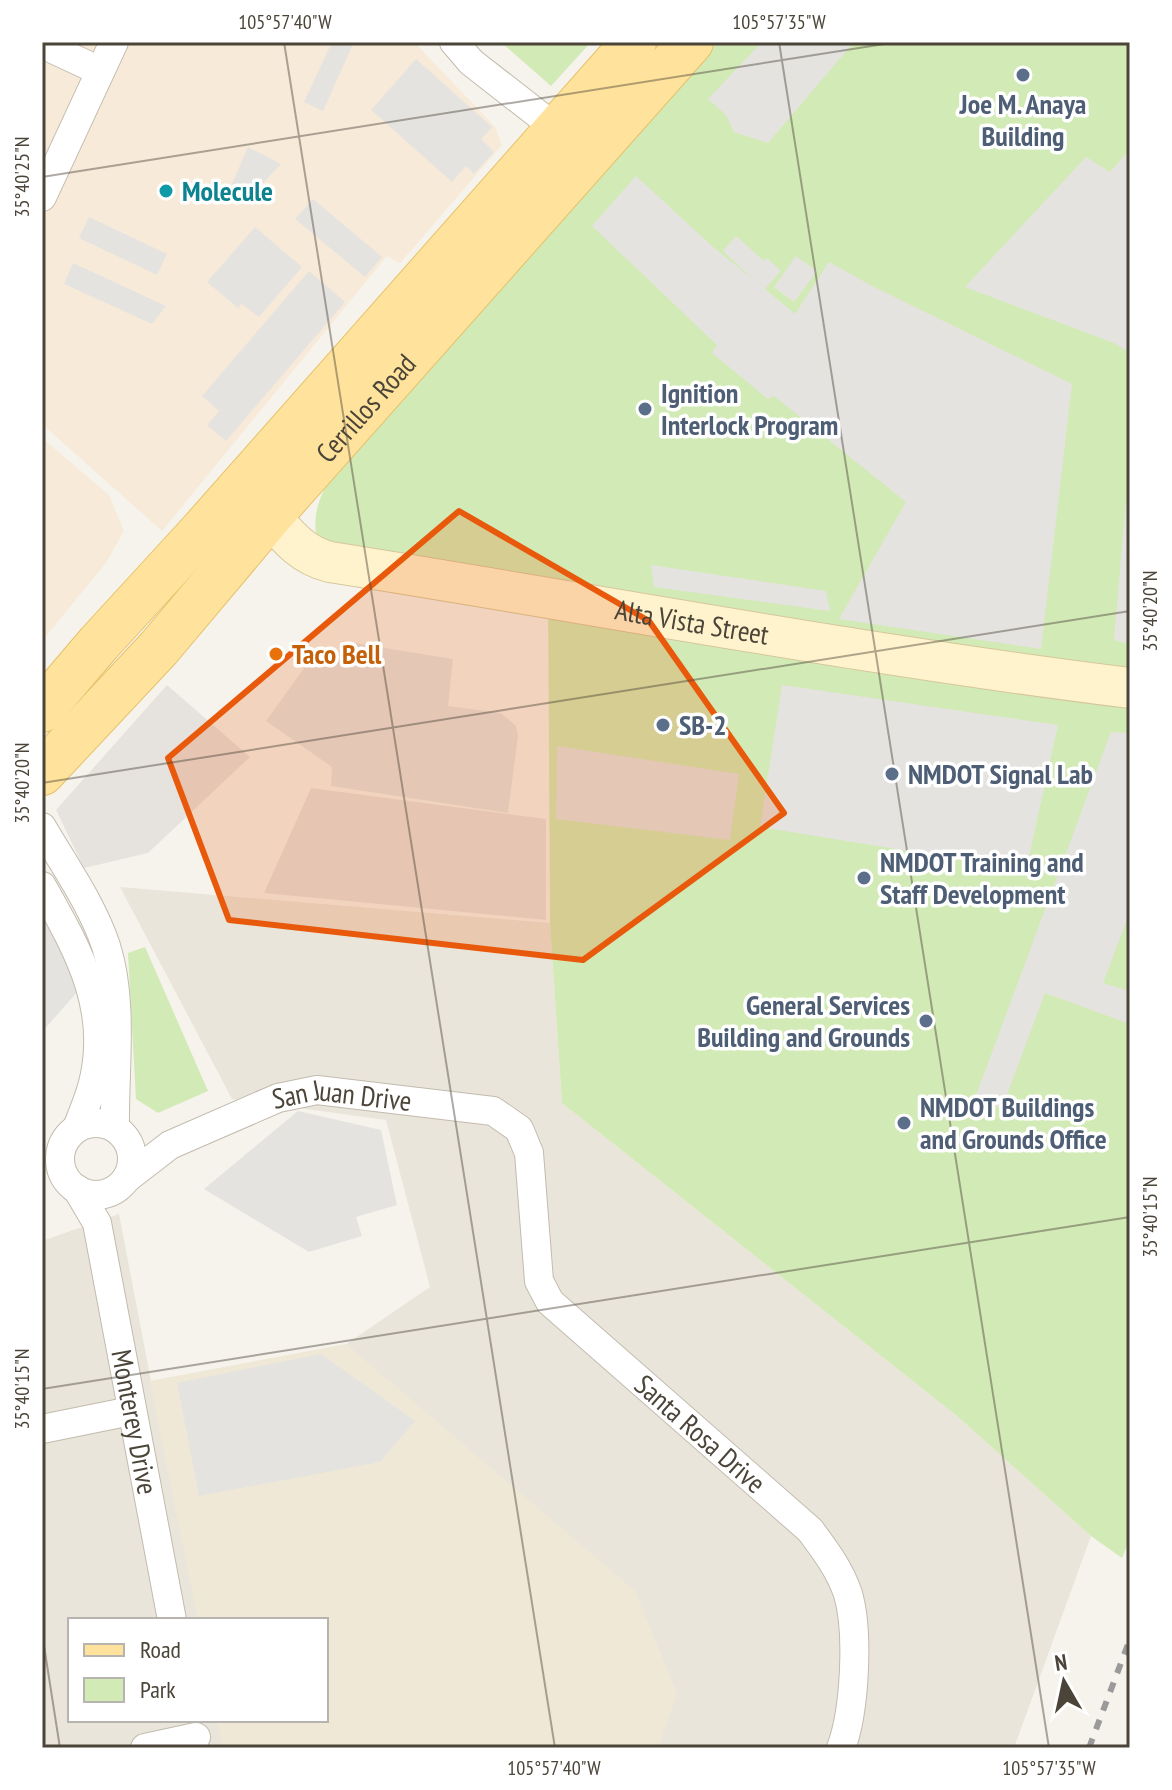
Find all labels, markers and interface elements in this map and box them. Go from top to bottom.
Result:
text: 105°57'40"W [238,9,332,35]
text: 105°57'35"W [732,9,826,35]
marker: Joe M. Anaya Building [1014,66,1032,84]
place label: Joe M. Anaya Building [959,85,1086,154]
text: 35°40'25"N [9,137,35,217]
place label: Molecule [182,172,273,209]
marker: Molecule [157,182,175,200]
street label: Cerrillos Road [307,346,424,470]
place label: Ignition Interlock Program [661,374,838,443]
marker: Ignition Interlock Program [636,400,654,418]
text: 35°40'20"N [1137,571,1163,651]
street label: Alta Vista Street [612,591,772,653]
place label: Taco Bell [292,635,382,672]
marker: Taco Bell [267,645,285,663]
place label: SB-2 [679,706,727,743]
marker: SB-2 [654,716,672,734]
text: 35°40'20"N [9,743,35,823]
place label: NMDOT Signal Lab [908,755,1093,792]
marker: NMDOT Signal Lab [883,765,901,783]
place label: NMDOT Training and Staff Development [880,843,1084,912]
marker: NMDOT Training and Staff Development [855,869,873,887]
place label: General Services Building and Grounds [697,986,910,1055]
marker: General Services Building and Grounds [917,1012,935,1030]
street label: San Juan Drive [269,1071,414,1119]
place label: NMDOT Buildings and Grounds Office [920,1088,1107,1157]
marker: NMDOT Buildings and Grounds Office [895,1114,913,1132]
text: 35°40'15"N [1137,1177,1163,1257]
street label: Monterey Drive [103,1346,167,1497]
text: 35°40'15"N [9,1349,35,1429]
street label: Santa Rosa Drive [627,1366,774,1501]
legend [68,1618,328,1722]
text: Road [140,1634,181,1665]
north arrow [1024,1642,1104,1722]
text: N [1053,1647,1069,1677]
text: Park [140,1674,176,1705]
text: 105°57'40"W [507,1755,601,1781]
text: 105°57'35"W [1002,1755,1096,1781]

